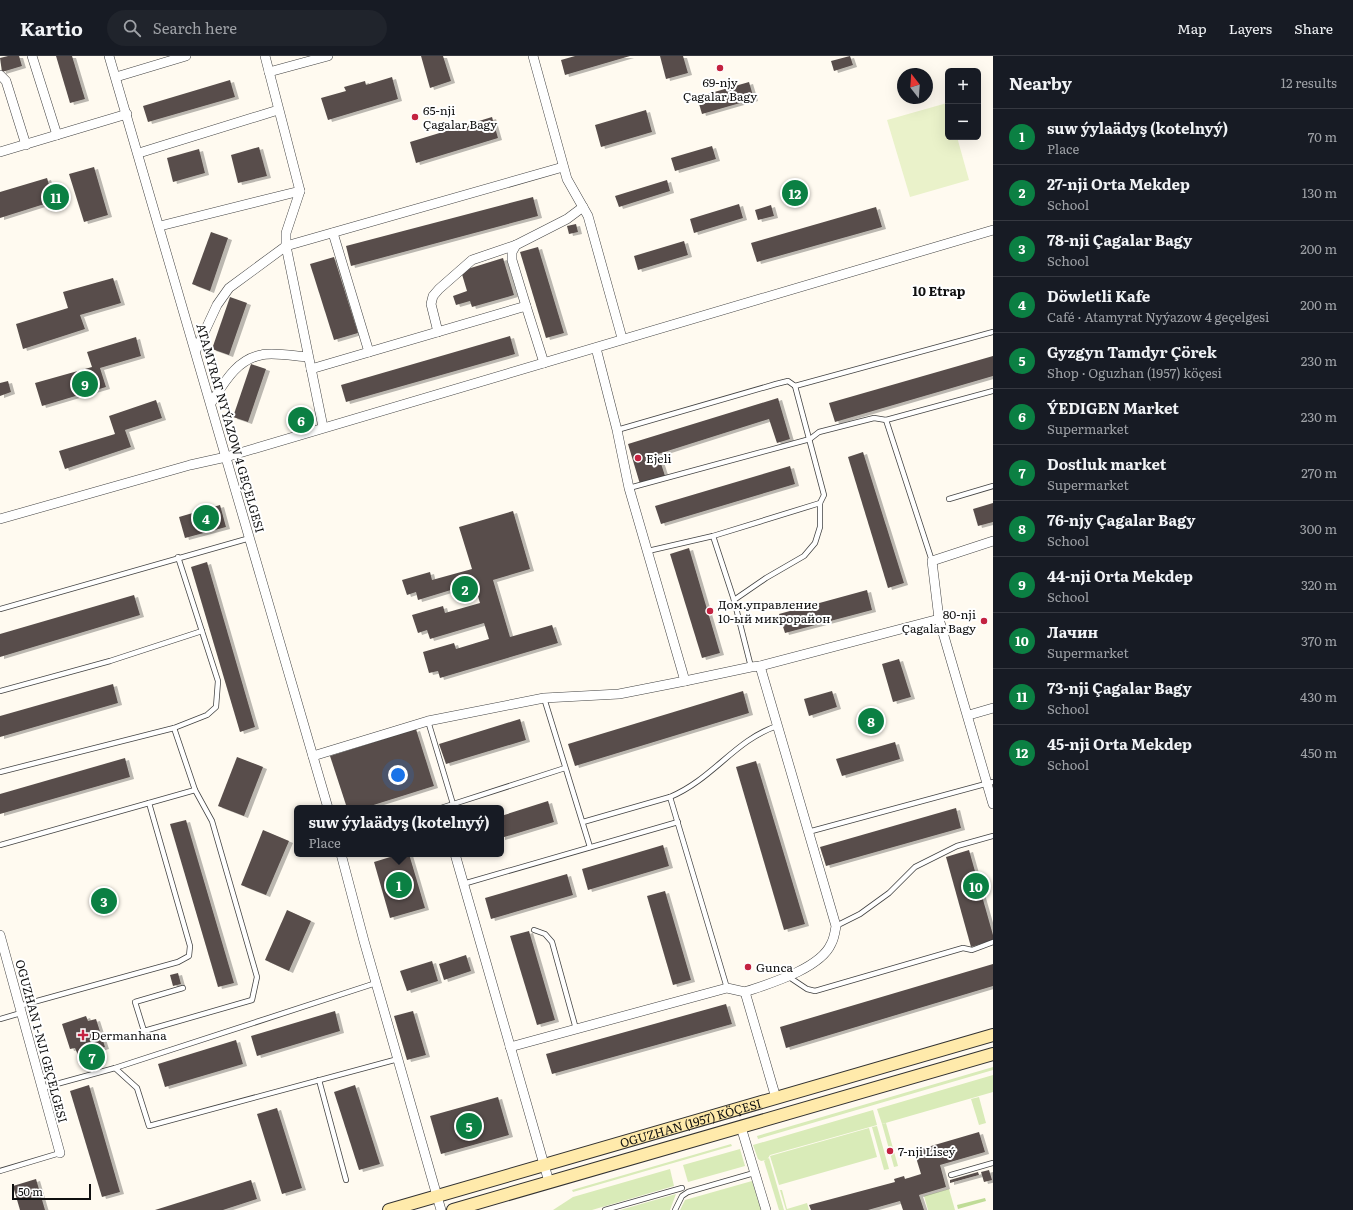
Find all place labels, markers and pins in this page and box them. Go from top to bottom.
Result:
marker: 69-njy Çagalar Bagy [715,63,725,73]
place label: 69-njy Çagalar Bagy [683,73,757,105]
place label: 65-nji Çagalar Bagy [423,101,497,133]
marker: 65-nji Çagalar Bagy [410,112,420,122]
pin: 12 [782,178,808,208]
pin: 11 [43,182,69,212]
pin: 9 [72,369,98,399]
pin: 6 [288,405,314,435]
place label: Ejeli [646,449,671,467]
marker: Ejeli [633,453,643,463]
pin: 4 [193,503,219,533]
pin: 2 [452,574,478,604]
place label: Дом.управление 10-ый микрорайон [718,595,831,627]
place label: 80-nji Çagalar Bagy [902,605,976,637]
marker: Дом.управление 10-ый микрорайон [705,606,715,616]
marker: 80-nji Çagalar Bagy [979,616,989,626]
pin: 8 [858,706,884,736]
pin: 1 [386,870,412,900]
pin: 10 [963,871,989,901]
pin: 3 [91,886,117,916]
place label: Gunca [756,958,793,976]
marker: Gunca [743,962,753,972]
place label: Dermanhana [91,1026,167,1044]
marker: Dermanhana [78,1030,88,1040]
pin: 7 [79,1042,105,1072]
pin: 5 [456,1111,482,1141]
place label: 7-nji Liseý [898,1142,956,1160]
marker: 7-nji Liseý [885,1146,895,1156]

